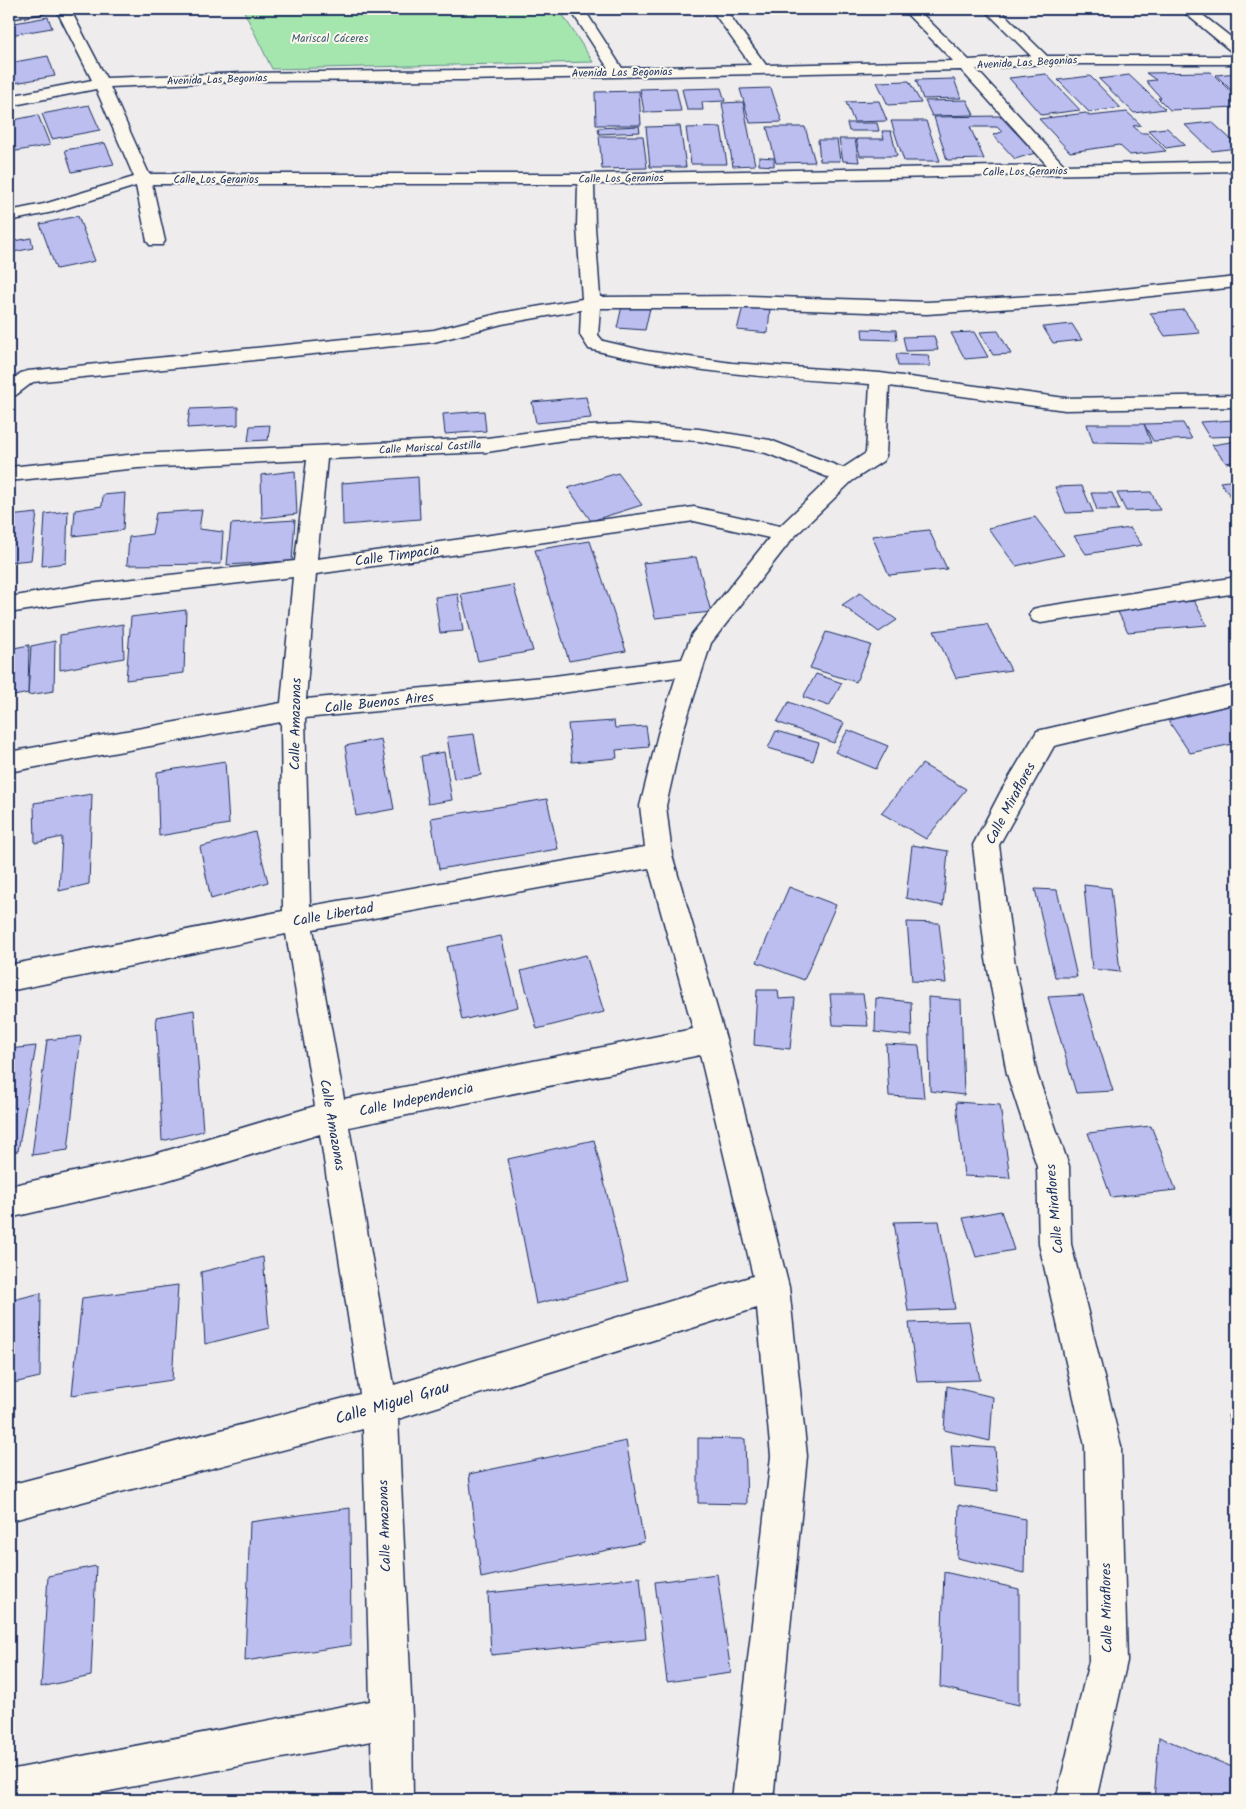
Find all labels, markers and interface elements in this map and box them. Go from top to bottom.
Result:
park label: Mariscal Cáceres [292,30,369,48]
street label: Avenida Las Begonias [976,51,1078,75]
street label: Avenida Las Begonias [572,63,673,83]
street label: Avenida Las Begonias [166,69,268,91]
street label: Calle Los Geranios [982,162,1068,182]
street label: Calle Los Geranios [578,169,664,189]
street label: Calle Los Geranios [173,171,259,189]
street label: Calle Mariscal Castilla [378,436,482,460]
street label: Calle Timpacia [353,539,441,573]
street label: Calle Amazonas [284,678,308,770]
street label: Calle Buenos Aires [323,686,435,720]
street label: Calle Miraflores [980,758,1042,848]
street label: Calle Libertad [291,897,376,933]
street label: Calle Independencia [357,1077,475,1123]
street label: Calle Amazonas [313,1078,351,1173]
street label: Calle Miraflores [1040,1163,1070,1255]
street label: Calle Miguel Grau [332,1375,453,1432]
street label: Calle Amazonas [372,1479,398,1573]
street label: Calle Miraflores [1095,1563,1119,1653]

